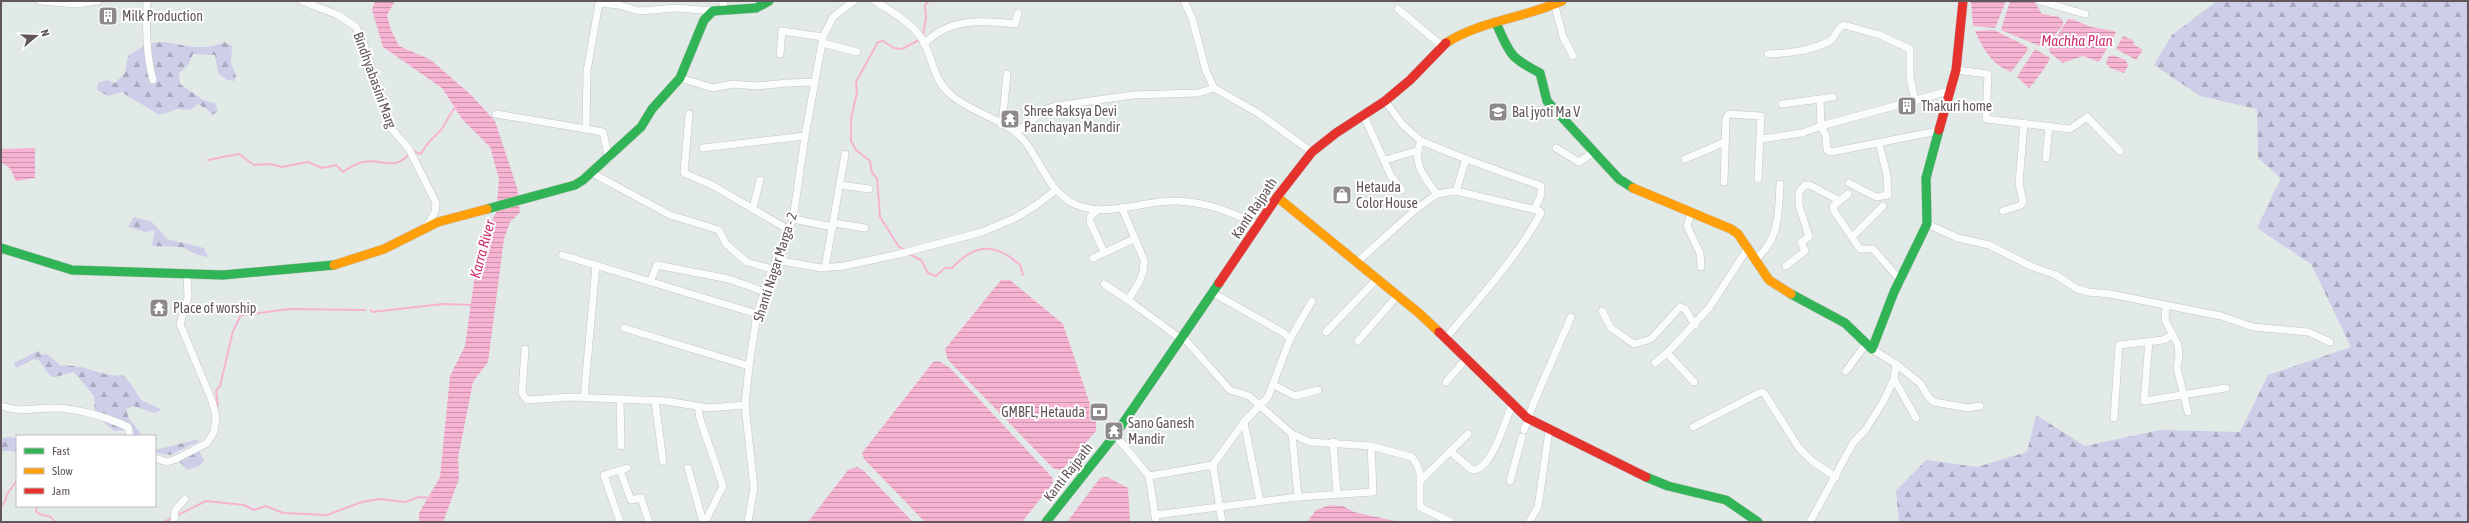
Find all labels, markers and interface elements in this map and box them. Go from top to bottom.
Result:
building icon: Milk Production [97,5,119,27]
place label: Milk Production [122,8,203,24]
north arrow [16,16,56,56]
text: N [39,28,52,38]
street label: Bindhyabasini Marg [350,30,400,130]
water label: Machha Plan [2041,32,2113,49]
building icon: Thakuri home [1896,95,1918,117]
place label: Thakuri home [1921,98,1992,114]
school or university icon: Bal jyoti Ma V [1487,101,1509,123]
place label: Shree Raksya Devi Panchayan Mandir [1024,103,1121,135]
place label: Bal jyoti Ma V [1512,104,1580,120]
temple icon: Shree Raksya Devi Panchayan Mandir [999,108,1021,130]
street label: Kanti Rajpath [1228,175,1280,241]
place label: Hetauda Color House [1356,179,1418,211]
shop icon: Hetauda Color House [1331,184,1353,206]
street label: Shanti Nagar Marga - 2 [750,210,800,324]
water label: Karra River [466,217,498,280]
temple icon: Place of worship [148,297,170,319]
place label: Place of worship [173,300,257,316]
bank icon: GMBFL, Hetauda [1088,401,1110,423]
place label: GMBFL, Hetauda [1001,404,1085,420]
place label: Sano Ganesh Mandir [1128,415,1195,447]
temple icon: Sano Ganesh Mandir [1103,420,1125,442]
legend [16,435,156,507]
street label: Kanti Rajpath [1040,440,1096,504]
text: Fast [52,444,70,458]
text: Slow [52,464,73,478]
text: Jam [52,484,70,498]

